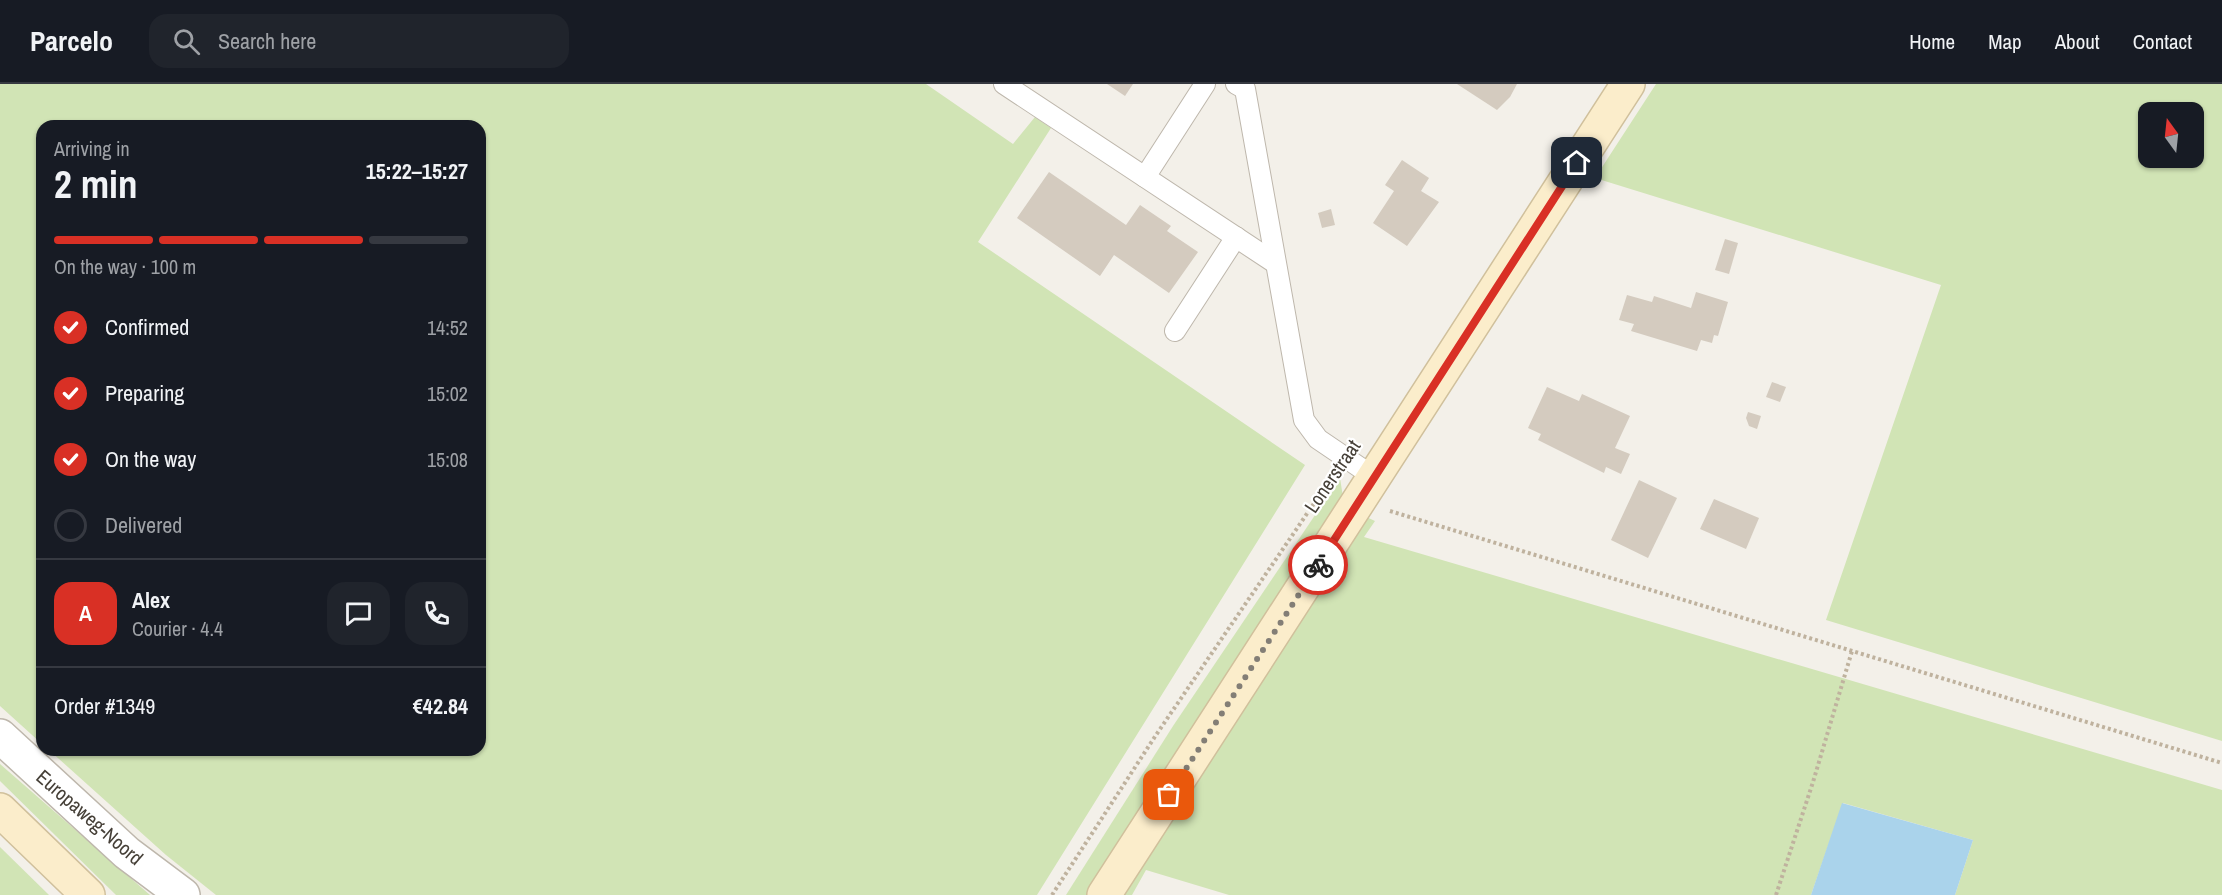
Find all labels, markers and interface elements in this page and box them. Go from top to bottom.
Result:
search box [149,14,569,68]
text: Parcelo [30,22,113,60]
icon: search [170,25,203,58]
text: Search here [218,26,316,56]
text: Home [1909,27,1955,56]
text: Map [1988,27,2022,56]
text: About [2055,27,2100,56]
text: Contact [2133,27,2192,56]
north arrow [2138,102,2204,168]
map controls [2138,102,2204,168]
text: Arriving in [54,135,130,162]
pin [1551,137,1602,188]
icon: home [1560,146,1593,179]
text: 15:22–15:27 [366,156,468,186]
text: 2 min [54,158,138,210]
text: On the way · 100 m [54,253,196,280]
icon: check [54,311,87,344]
text: Confirmed [105,312,189,342]
text: 14:52 [427,314,468,341]
icon: check [54,377,87,410]
text: Preparing [105,378,184,408]
text: 15:02 [427,380,468,407]
street label: Lonerstraat [1298,434,1367,518]
icon: check [54,443,87,476]
text: On the way [105,444,196,474]
text: 15:08 [427,446,468,473]
text: Delivered [105,510,182,540]
courier [1288,535,1348,595]
icon: bike [1302,549,1335,582]
button: chat [327,582,390,645]
button: phone [405,582,468,645]
text: Alex [132,585,170,615]
text: A [79,598,92,628]
text: Courier · 4.4 [132,615,223,642]
text: Order #1349 [54,691,155,721]
text: €42.84 [413,691,468,721]
street label: Europaweg-Noord [31,763,149,871]
pin [1143,769,1194,820]
icon: bag [1152,778,1185,811]

